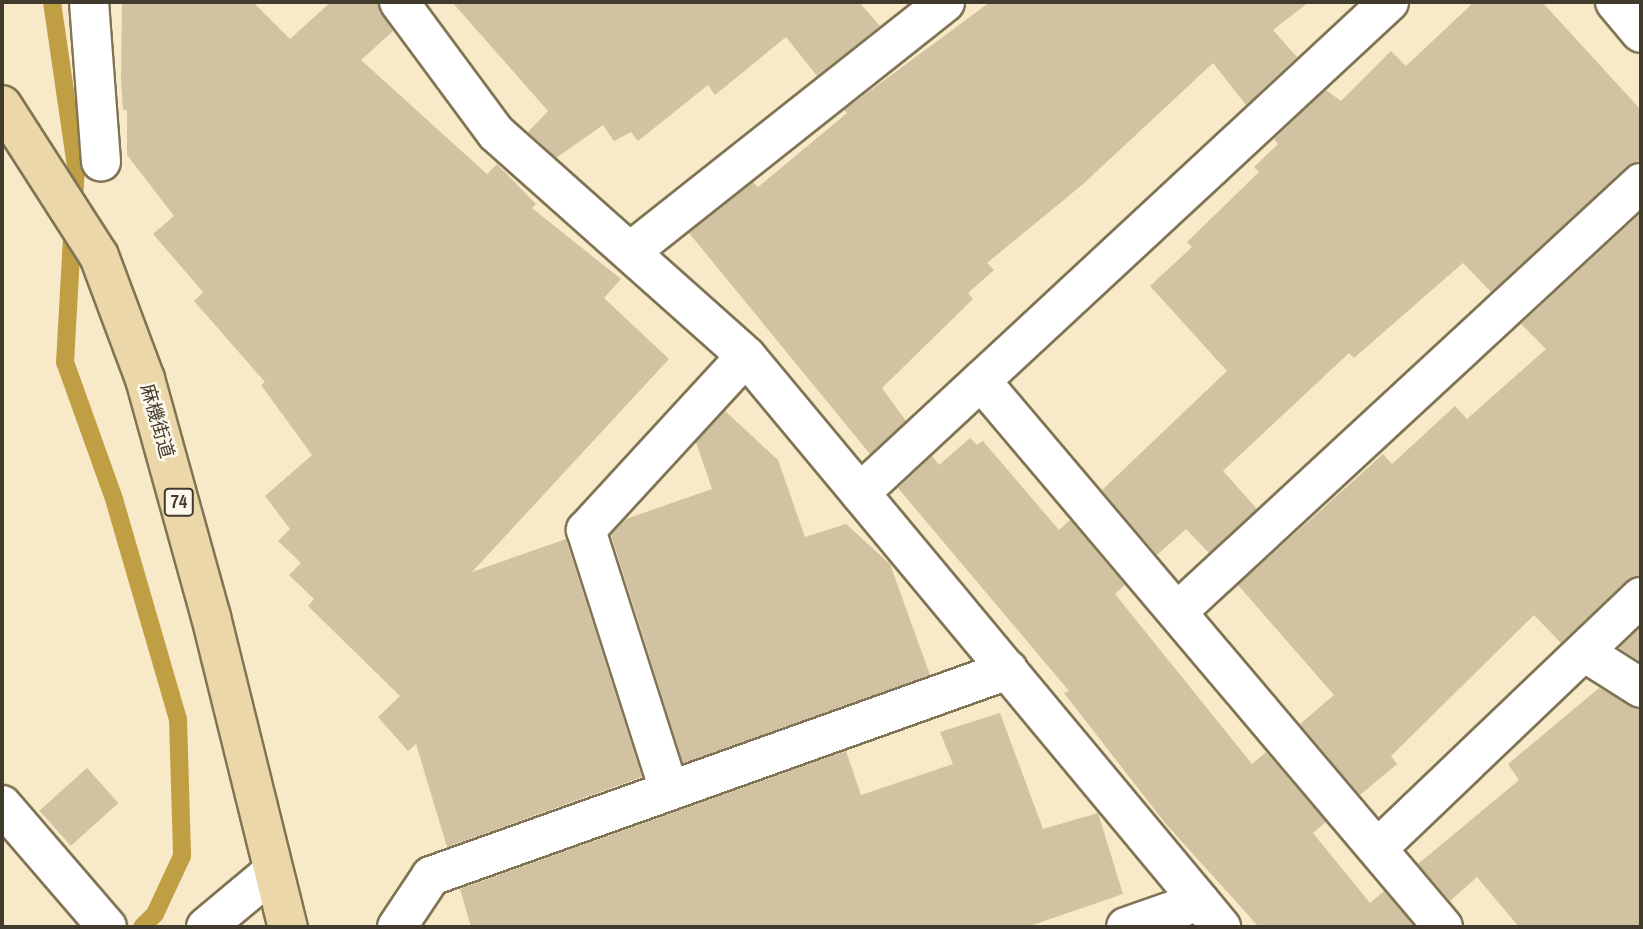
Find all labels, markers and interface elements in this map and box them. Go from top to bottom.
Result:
street label: 麻機街道 [136,381,178,461]
road number: 74 [163,488,195,516]

